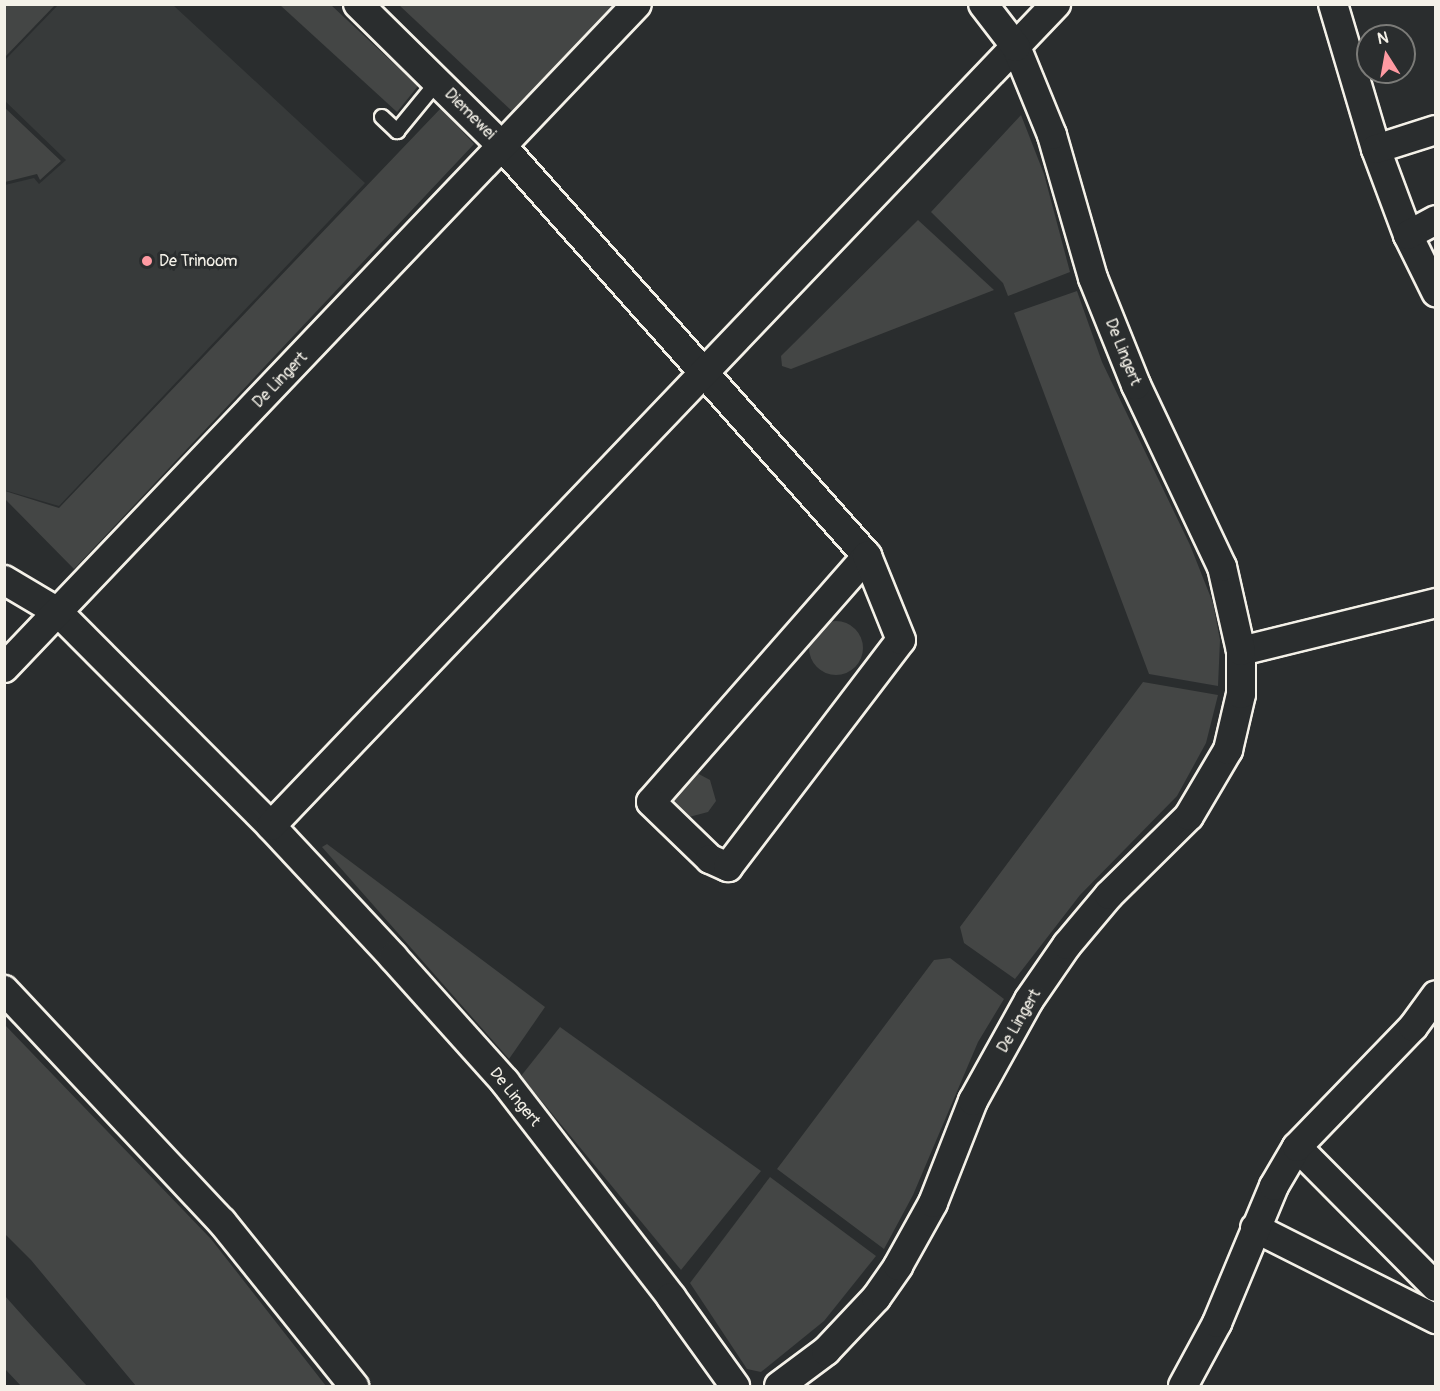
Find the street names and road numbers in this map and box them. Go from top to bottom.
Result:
street label: Diemewei [440,84,500,144]
street label: De Lingert [1101,316,1145,388]
street label: De Lingert [249,348,311,412]
street label: De Lingert [993,986,1045,1056]
street label: De Lingert [485,1064,545,1130]

